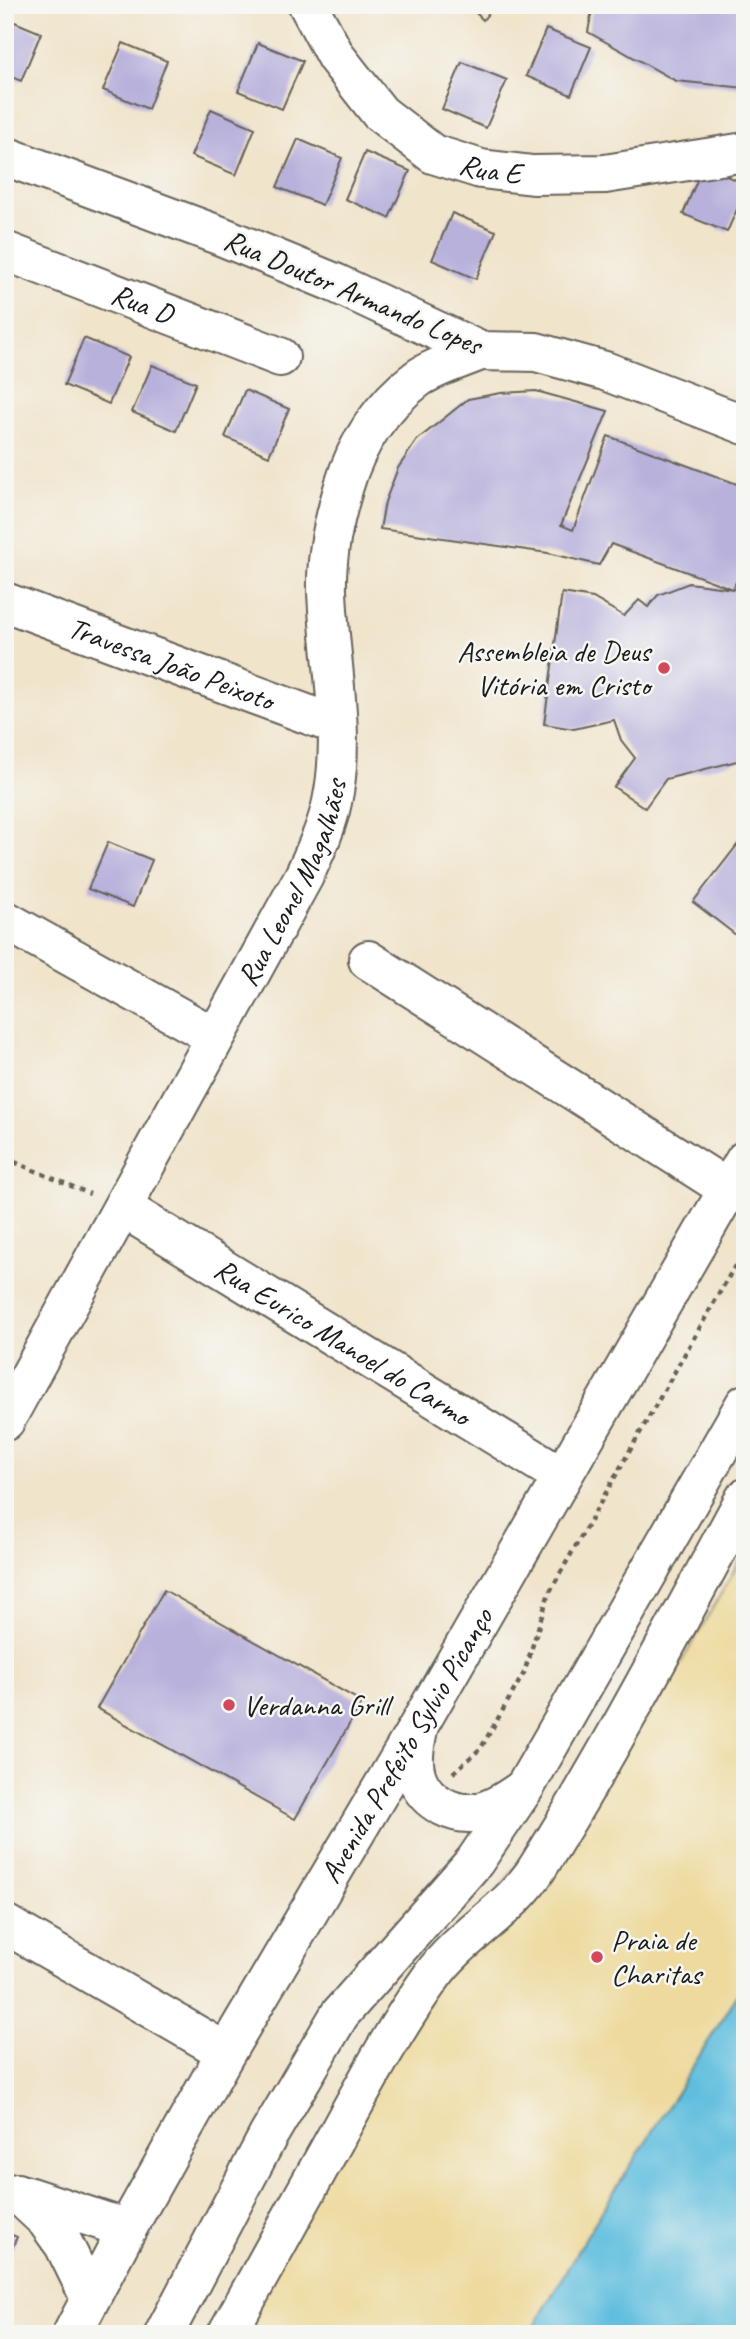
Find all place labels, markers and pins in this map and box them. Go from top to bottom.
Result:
place label: Assembleia de Deus Vitória em Cristo [457,632,653,704]
marker: Assembleia de Deus Vitória em Cristo [656,660,672,676]
place label: Verdanna Grill [243,1686,394,1724]
marker: Verdanna Grill [221,1697,237,1713]
place label: Praia de Charitas [611,1921,704,1993]
marker: Praia de Charitas [589,1949,605,1965]

